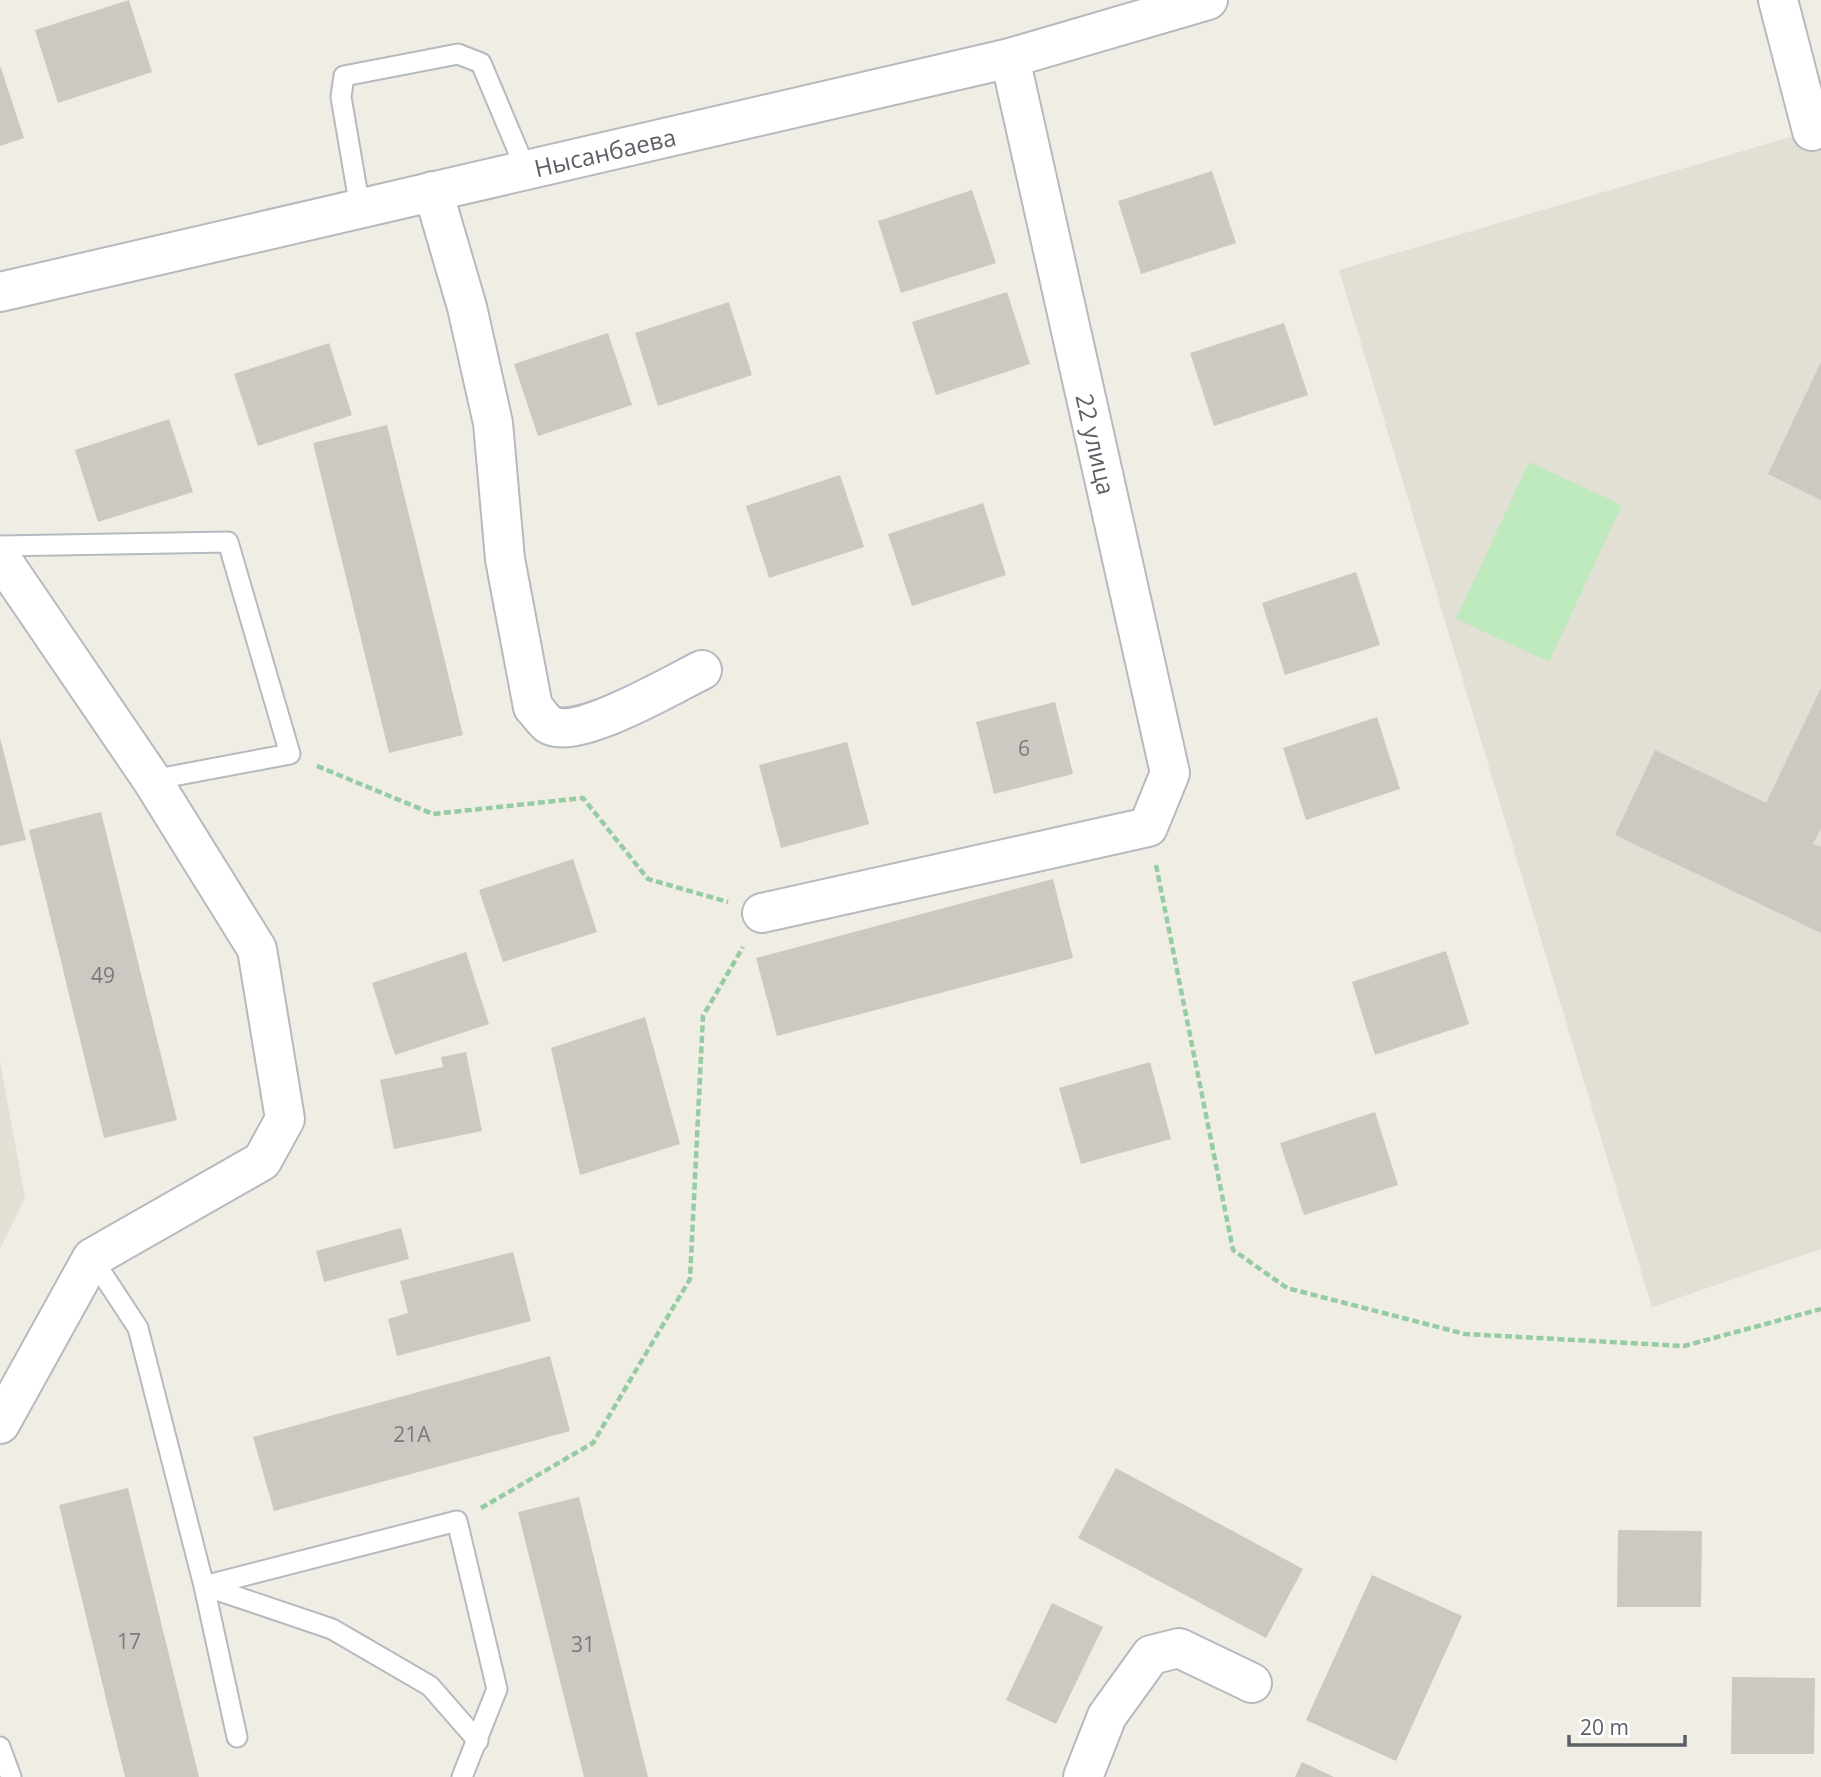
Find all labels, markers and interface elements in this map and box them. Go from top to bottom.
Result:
street label: Нысанбаева [531,120,679,184]
street label: 22 улица [1068,390,1124,498]
house number: 6 [1018,734,1030,762]
house number: 49 [91,961,115,989]
house number: 21А [393,1420,431,1448]
house number: 17 [117,1627,141,1655]
house number: 31 [571,1630,595,1658]
scale bar [1569,1704,1685,1748]
text: 20 m [1580,1713,1629,1741]

